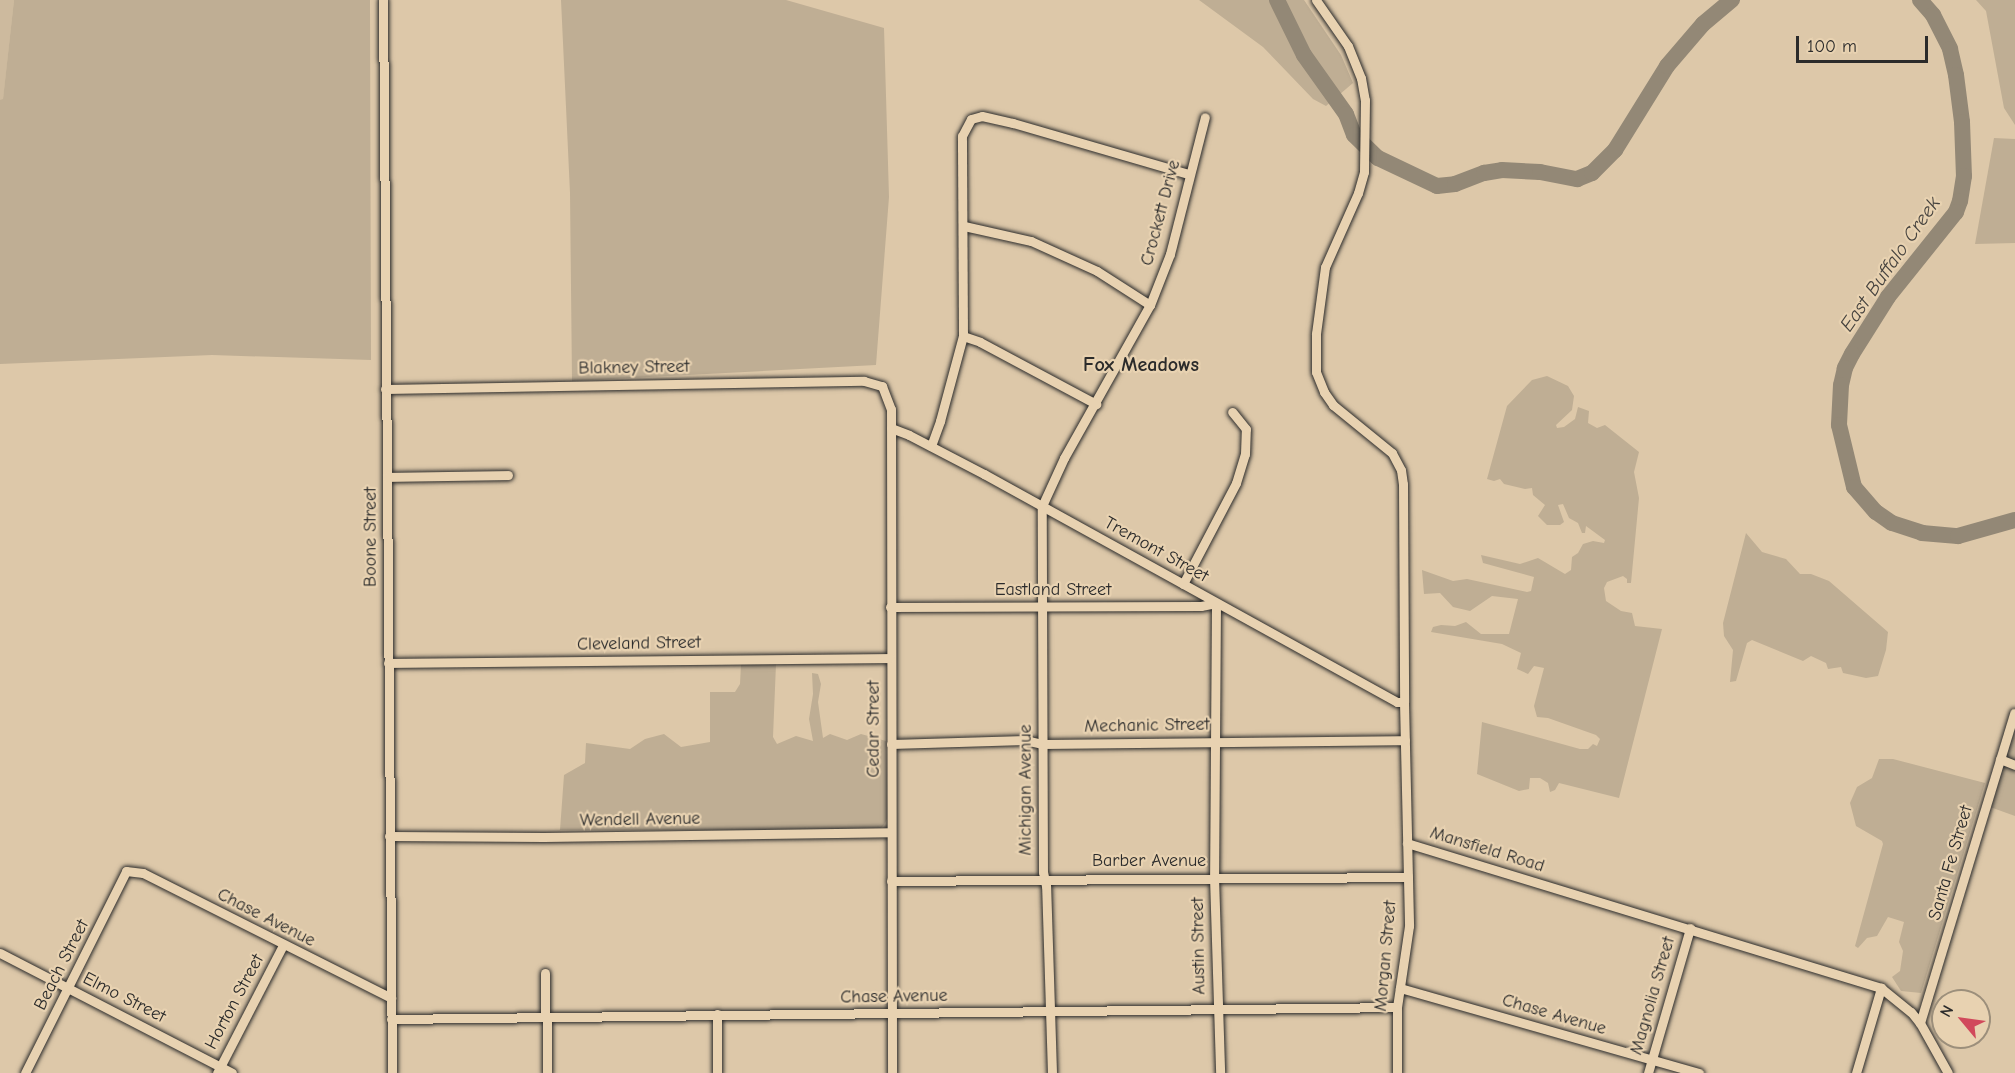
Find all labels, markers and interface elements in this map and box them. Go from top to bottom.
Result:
scale bar [1799,24,1931,62]
text: 100 m [1807,36,1857,57]
street label: Crockett Drive [1137,158,1185,268]
water label: East Buffalo Creek [1835,192,1945,336]
district label: Fox Meadows [1083,352,1199,376]
street label: Blakney Street [578,356,690,380]
street label: Boone Street [360,487,382,587]
street label: Tremont Street [1100,512,1212,588]
street label: Eastland Street [995,579,1111,601]
street label: Cleveland Street [577,632,701,656]
street label: Cedar Street [863,680,885,778]
street label: Mechanic Street [1084,714,1210,738]
street label: Michigan Avenue [1015,724,1037,856]
street label: Santa Fe Street [1924,803,1978,923]
street label: Wendell Avenue [580,808,700,832]
street label: Mansfield Road [1427,822,1547,878]
street label: Barber Avenue [1092,850,1206,872]
street label: Chase Avenue [213,884,319,952]
street label: Austin Street [1187,897,1211,995]
street label: Morgan Street [1370,900,1402,1012]
street label: Beach Street [30,916,94,1014]
street label: Magnolia Street [1626,934,1680,1058]
street label: Horton Street [201,951,269,1053]
street label: Elmo Street [79,968,169,1028]
street label: Chase Avenue [840,985,948,1009]
north arrow [1931,989,1991,1049]
street label: Chase Avenue [1499,990,1609,1040]
text: N [1937,1002,1957,1020]

